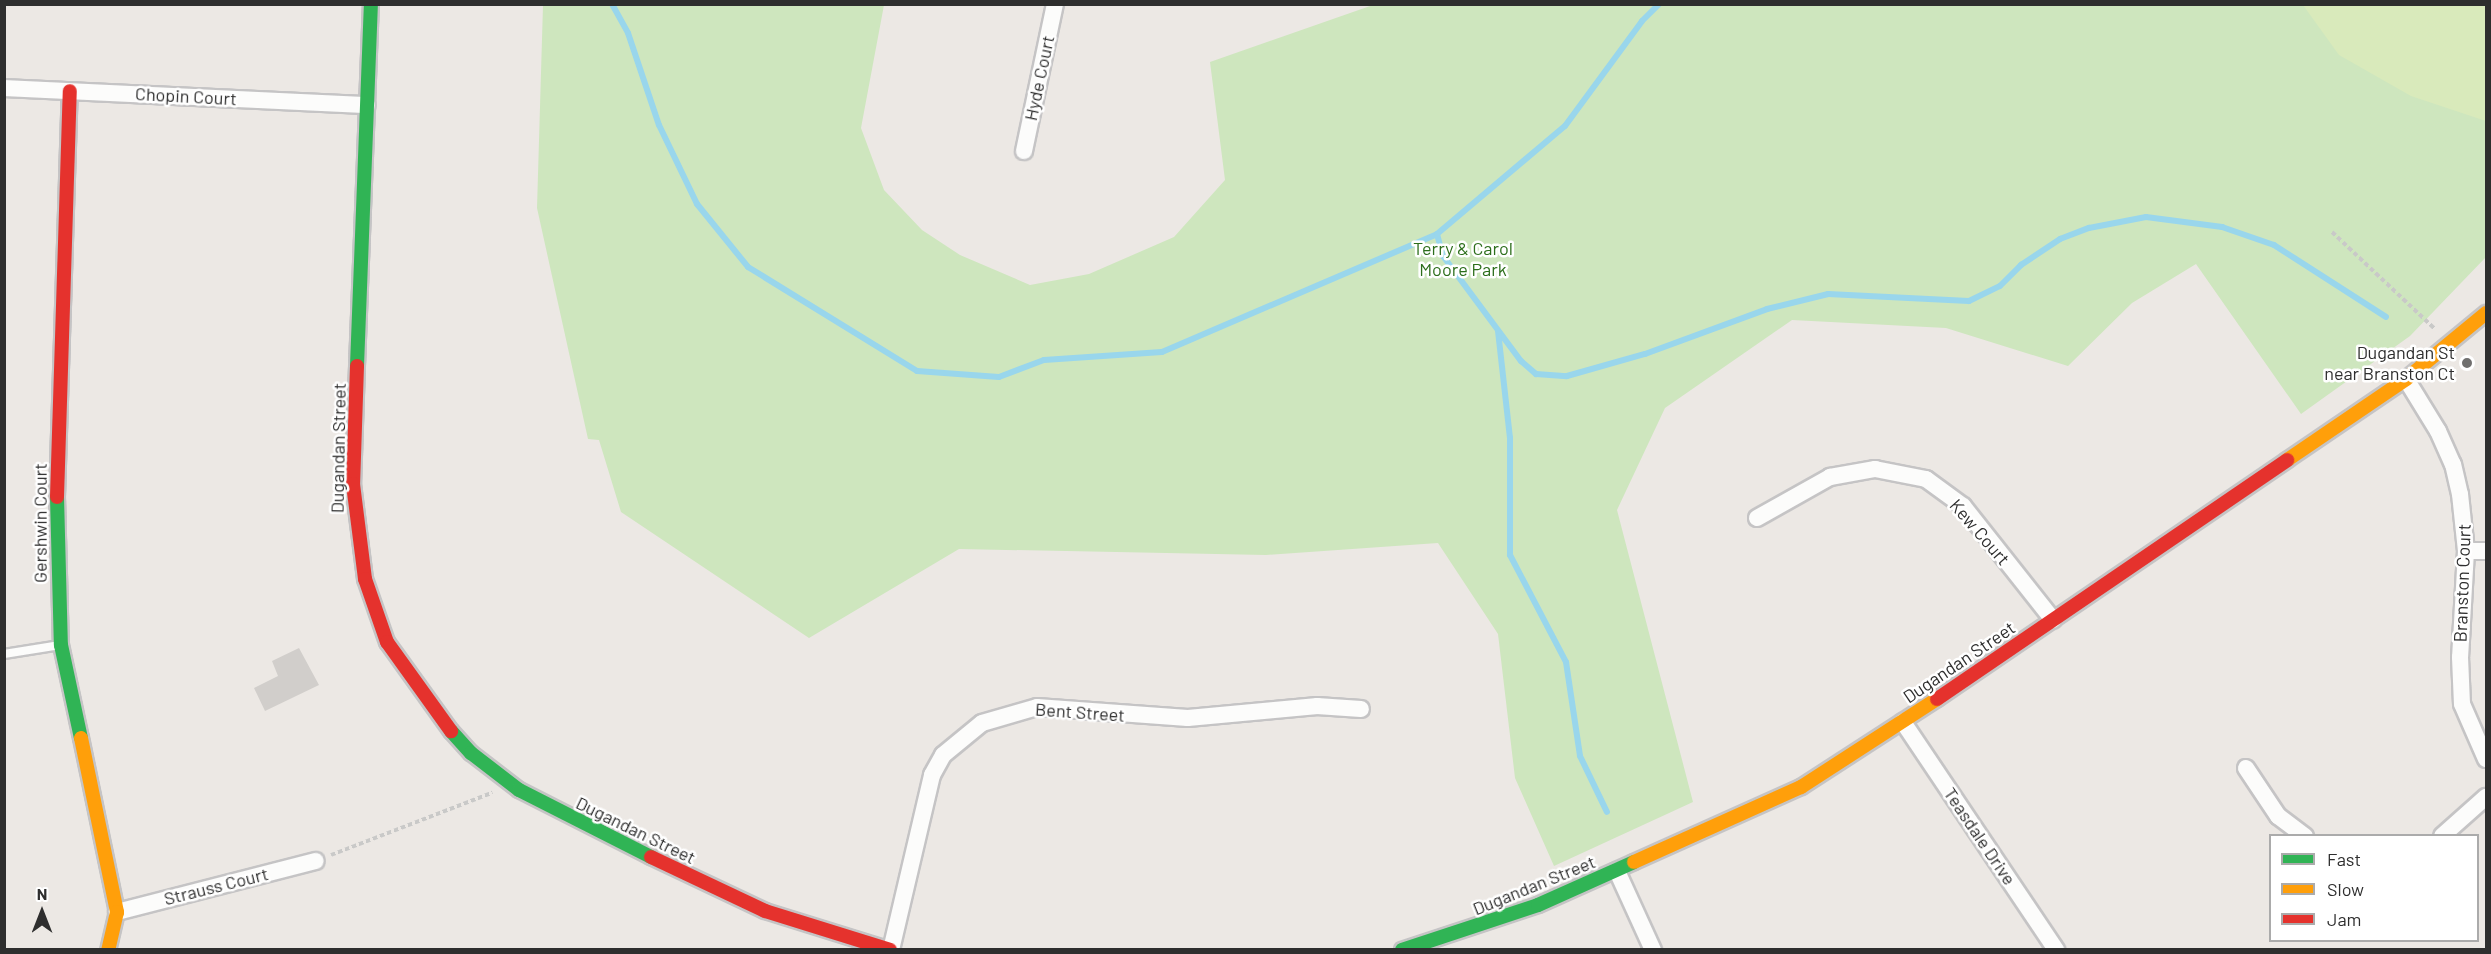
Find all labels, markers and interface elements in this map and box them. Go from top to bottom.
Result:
street label: Hyde Court [1019,33,1059,123]
street label: Chopin Court [135,83,237,109]
park label: Terry & Carol Moore Park [1413,238,1513,280]
place label: Dugandan St near Branston Ct [2324,342,2455,385]
marker: Dugandan St near Branston Ct [2460,356,2474,370]
street label: Dugandan Street [326,383,350,513]
street label: Gershwin Court [29,463,51,583]
street label: Kew Court [1945,495,2015,569]
street label: Branston Court [2449,523,2475,643]
street label: Dugandan Street [1899,617,2019,707]
street label: Bent Street [1034,698,1126,726]
street label: Teasdale Drive [1940,783,2020,889]
street label: Dugandan Street [573,792,699,868]
legend [2269,834,2479,942]
text: Fast [2327,848,2361,870]
street label: Dugandan Street [1470,851,1598,919]
street label: Strauss Court [162,863,270,909]
text: Slow [2327,878,2364,900]
north arrow [12,882,72,942]
text: N [37,884,47,903]
text: Jam [2327,908,2361,930]

